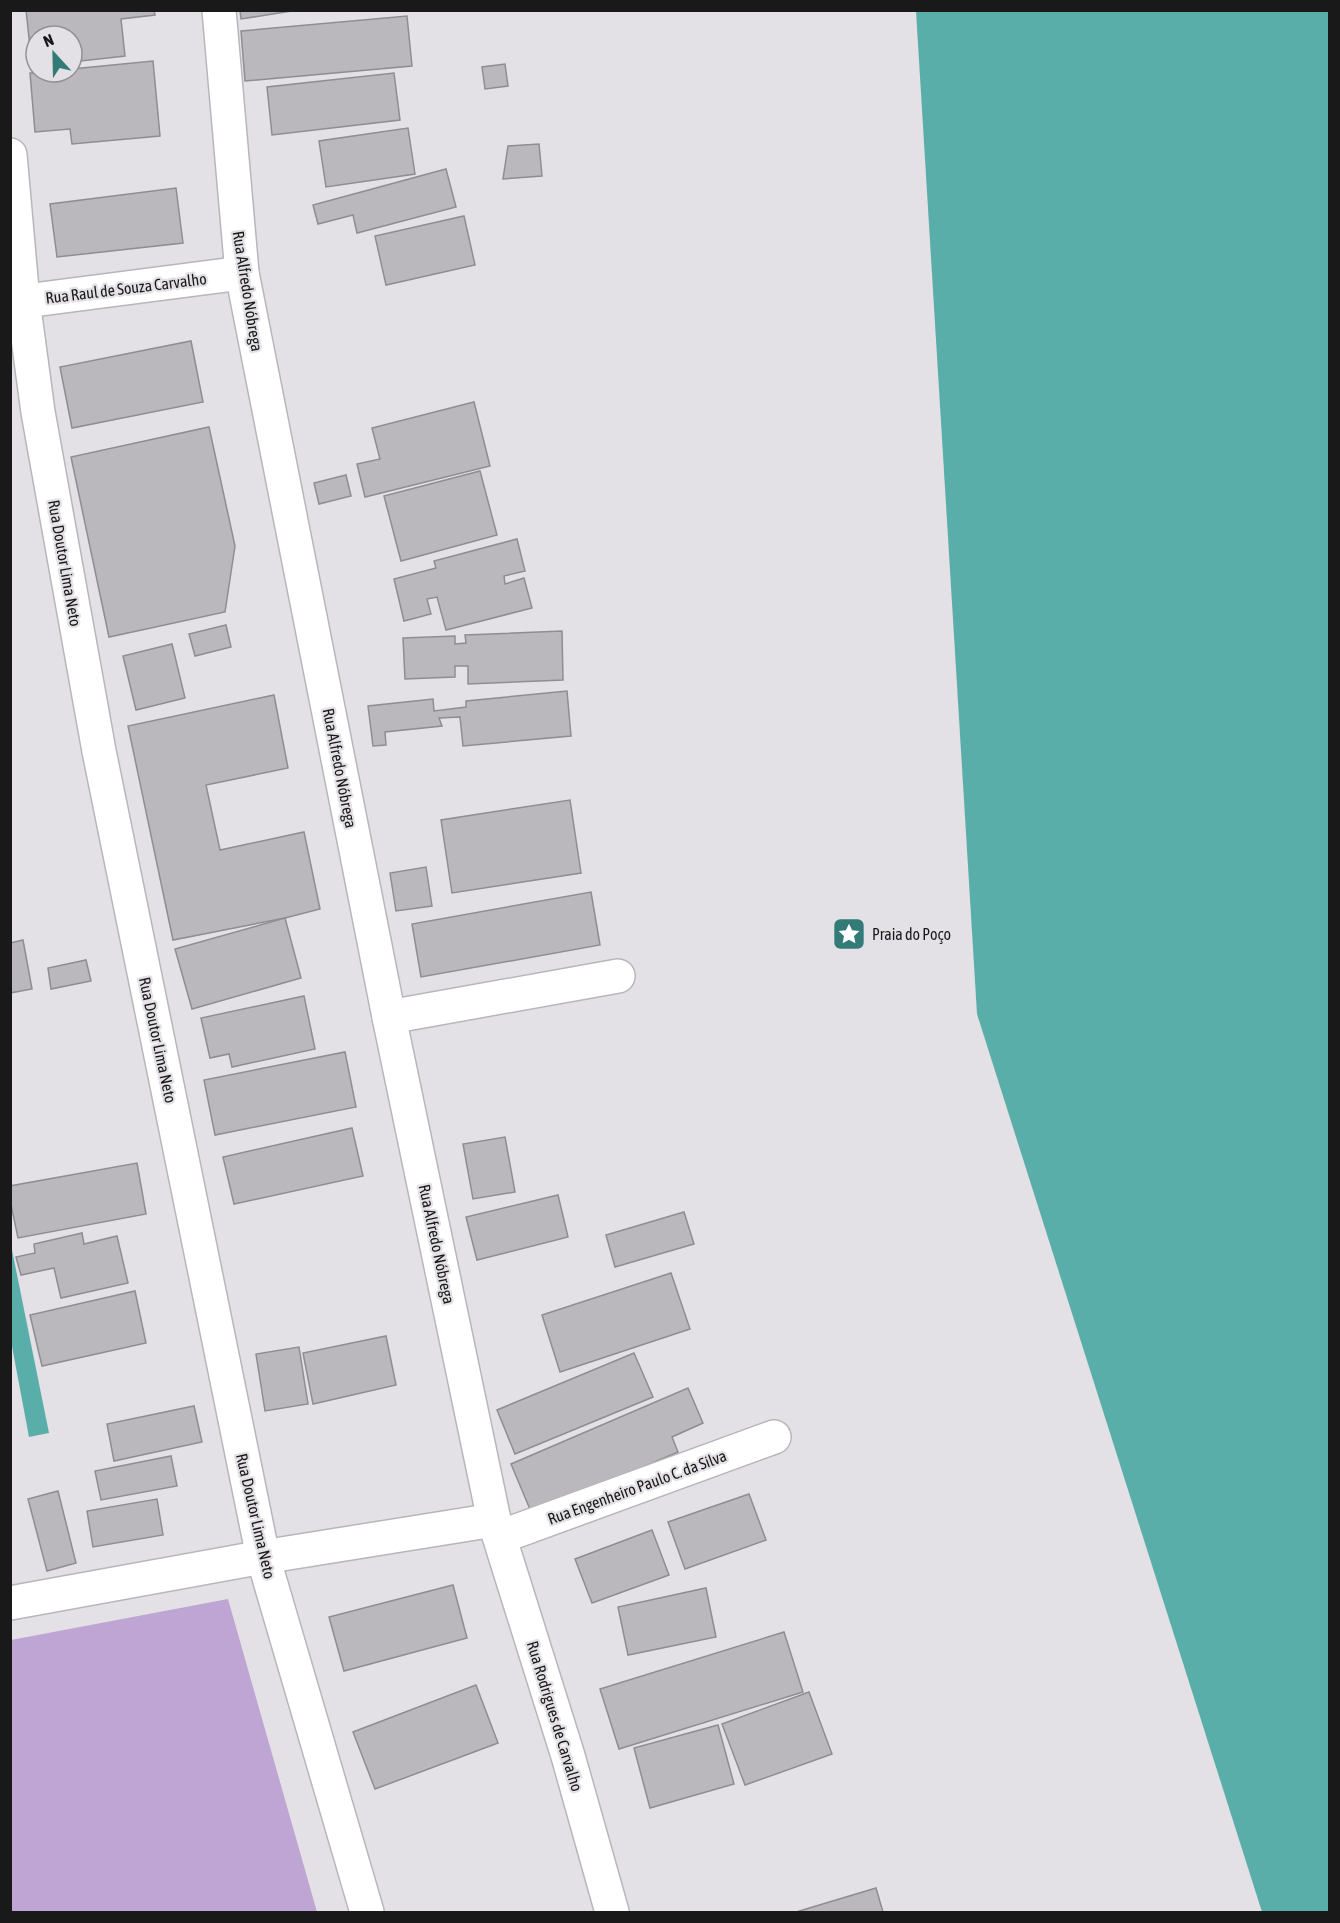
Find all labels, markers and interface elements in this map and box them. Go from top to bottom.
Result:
north arrow [24,24,84,84]
text: N [41,30,56,50]
street label: Rua Alfredo Nóbrega [229,230,266,353]
street label: Rua Raul de Souza Carvalho [44,269,208,307]
street label: Rua Doutor Lima Neto [45,498,85,628]
street label: Rua Alfredo Nóbrega [319,707,360,830]
place icon: Praia do Poço [831,916,867,952]
place label: Praia do Poço [872,925,951,944]
street label: Rua Doutor Lima Neto [136,975,180,1105]
street label: Rua Alfredo Nóbrega [415,1183,458,1306]
street label: Rua Engenheiro Paulo C. da Silva [545,1446,729,1529]
street label: Rua Doutor Lima Neto [233,1452,279,1580]
street label: Rua Rodrigues de Carvalho [523,1639,586,1794]

